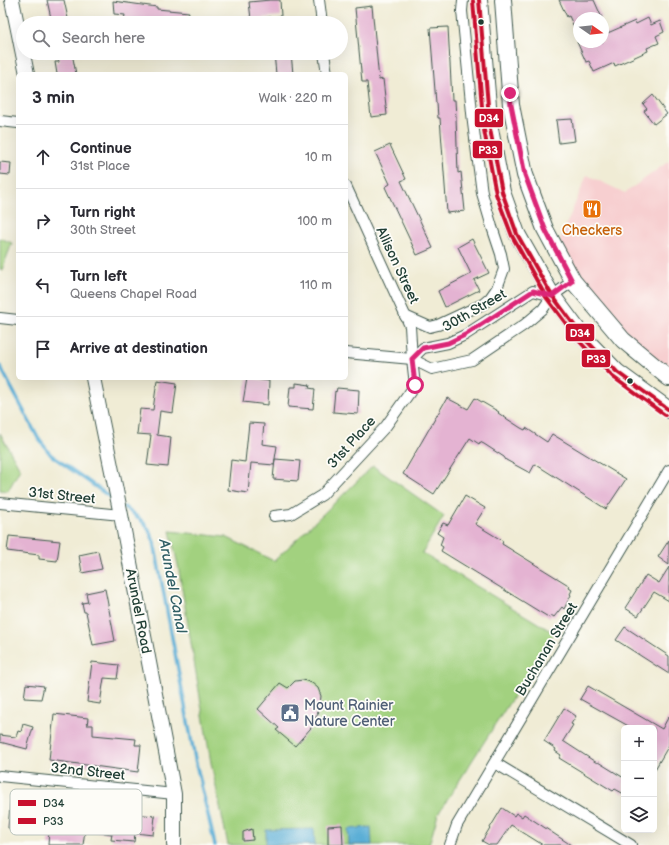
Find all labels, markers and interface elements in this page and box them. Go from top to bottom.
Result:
north arrow [573,12,609,48]
search box [16,16,348,60]
unlabelled marker [476,17,486,27]
icon: search [30,27,52,49]
text: Search here [62,29,145,48]
route end [501,84,519,102]
text: 3 min [32,88,75,108]
text: Walk · 220 m [259,90,332,106]
line badge: D34 [474,108,504,128]
text: D34 [479,112,500,125]
text: Continue [70,139,132,158]
line badge: P33 [472,140,503,159]
text: P33 [478,144,498,157]
icon: ahead [32,146,54,168]
text: 10 m [305,149,332,165]
text: 31st Place [70,158,130,174]
restaurant icon: Checkers [581,198,603,220]
text: Turn right [70,203,135,222]
icon: right [32,210,54,232]
text: 100 m [297,213,332,229]
text: 30th Street [70,222,136,238]
place label: Checkers [562,222,622,239]
street label: Allison Street [372,224,423,307]
text: Turn left [70,267,127,286]
icon: left [32,274,54,296]
text: 110 m [300,277,332,293]
street label: 30th Street [439,285,510,336]
text: Queens Chapel Road [70,286,197,302]
line badge: D34 [565,323,595,342]
text: D34 [570,327,591,340]
icon: arrive [32,338,54,360]
text: Arrive at destination [70,339,208,358]
line badge: P33 [581,349,611,368]
text: P33 [586,353,606,366]
route start [406,376,424,394]
unlabelled marker [625,376,635,386]
street label: 31st Place [323,413,379,472]
street label: 31st Street [28,484,97,508]
water label: Arundel Canal [154,536,191,635]
street label: Arundel Road [122,567,155,655]
street label: Buchanan Street [512,599,581,699]
place label: Mount Rainier Nature Center [304,697,396,730]
public building icon: Mount Rainier Nature Center [279,702,301,724]
map controls [621,725,657,833]
button: + [621,725,657,761]
street label: 32nd Street [50,759,127,784]
button: − [621,761,657,797]
legend [10,789,142,835]
text: D34 [43,797,65,810]
button: layers [621,797,657,833]
text: P33 [43,815,64,828]

